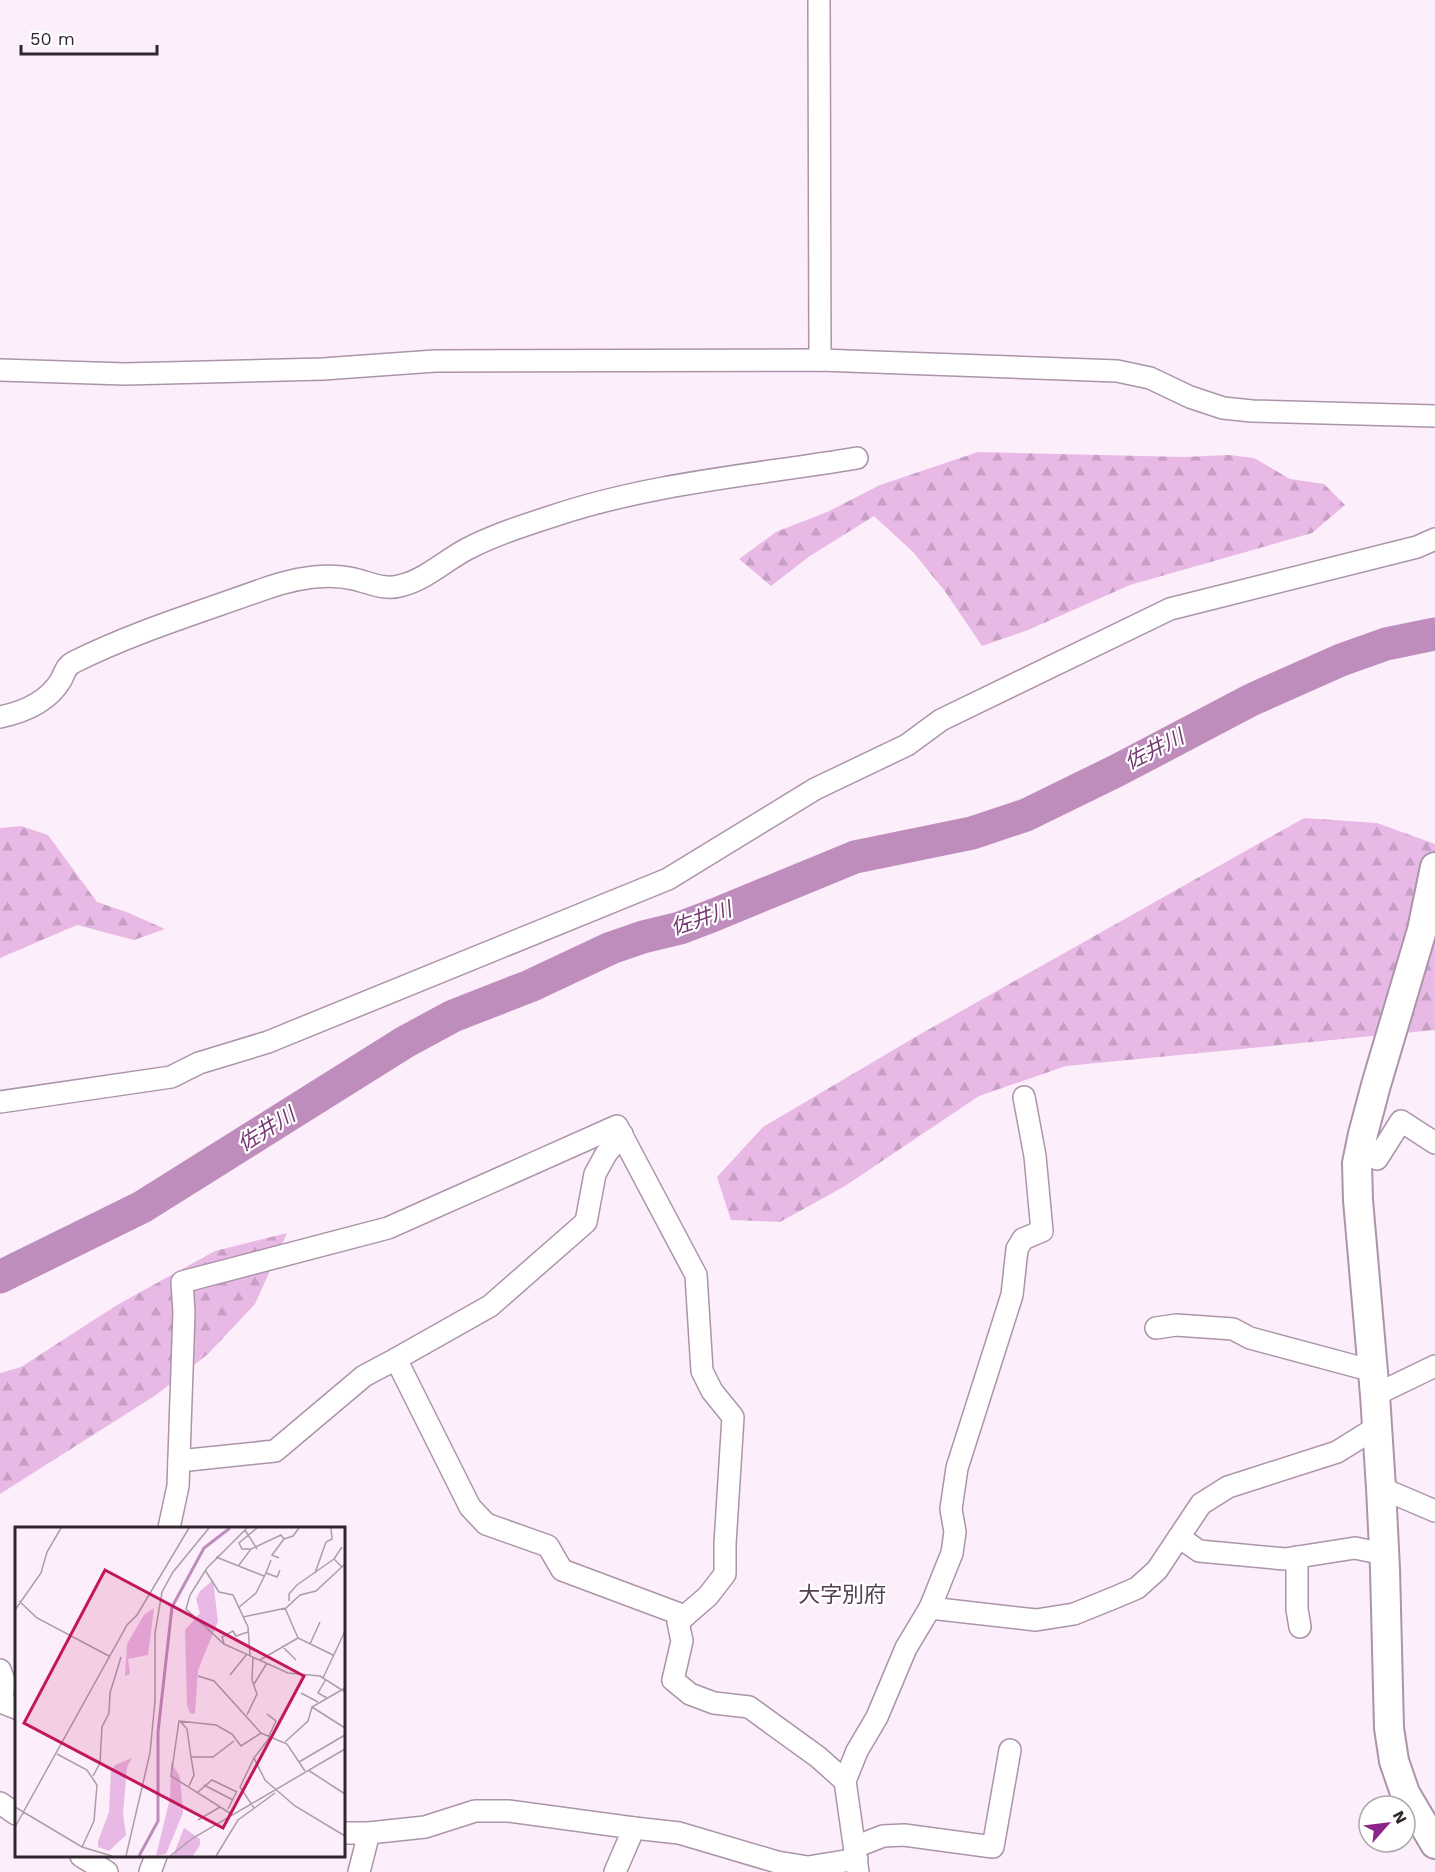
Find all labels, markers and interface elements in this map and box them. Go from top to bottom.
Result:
scale bar [21,18,158,56]
text: 50 m [30,28,75,49]
water label: 佐井川 [1120,723,1190,774]
water label: 佐井川 [667,895,737,940]
water label: 佐井川 [233,1101,301,1156]
inset map [15,1527,345,1857]
district label: 大字別府 [798,1582,886,1607]
north arrow [1357,1794,1417,1854]
text: N [1389,1807,1411,1827]

